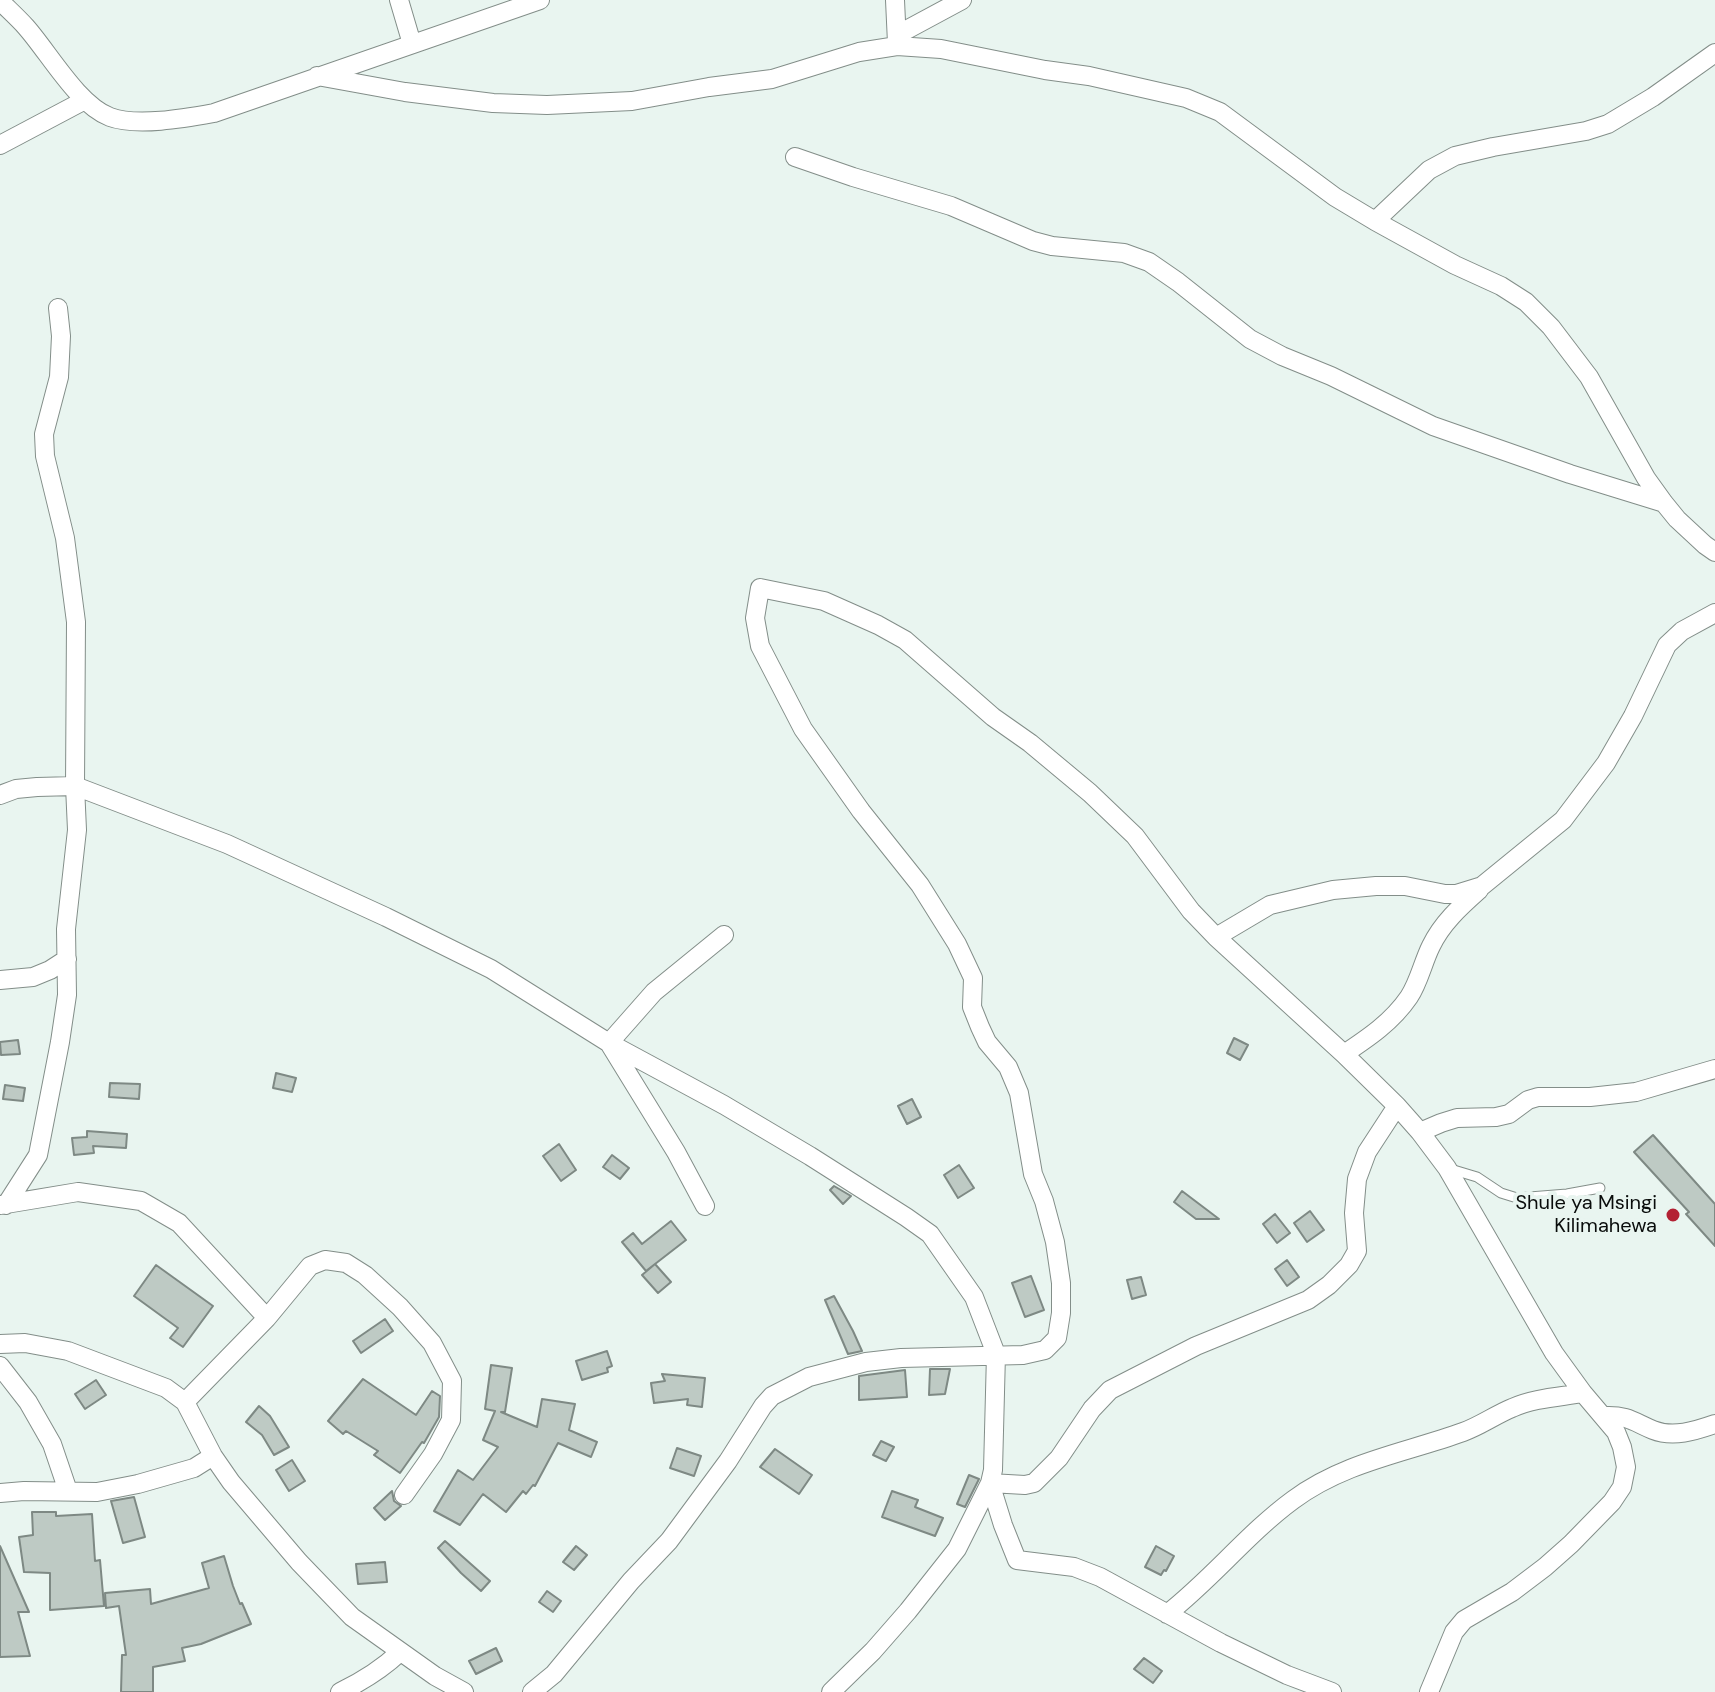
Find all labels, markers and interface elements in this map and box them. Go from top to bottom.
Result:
place label: Shule ya Msingi Kilimahewa [1516,1192,1657,1239]
marker: Shule ya Msingi Kilimahewa [1664,1206,1682,1224]

